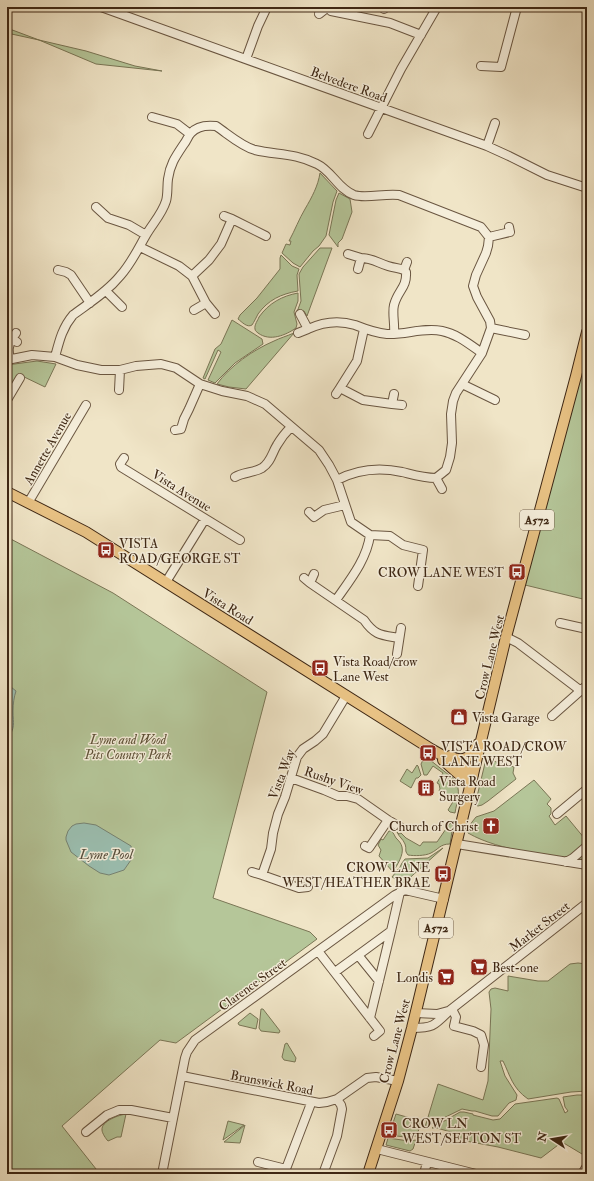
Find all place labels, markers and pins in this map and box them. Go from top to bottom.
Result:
place label: VISTA ROAD/GEORGE ST [119,536,241,567]
bus stop icon: VISTA ROAD/GEORGE ST [96,540,116,560]
bus stop icon: CROW LANE WEST [507,562,527,582]
place label: CROW LANE WEST [378,565,504,581]
place label: Vista Road/crow Lane West [333,654,418,685]
bus stop icon: Vista Road/crow Lane West [310,658,330,678]
shop icon: Vista Garage [449,707,469,727]
place label: Vista Garage [472,710,540,726]
place label: VISTA ROAD/CROW LANE WEST [441,739,567,770]
bus stop icon: VISTA ROAD/CROW LANE WEST [418,743,438,763]
place label: Vista Road Surgery [439,774,496,806]
building icon: Vista Road Surgery [416,778,436,798]
church icon: Church of Christ [481,816,501,836]
place label: Church of Christ [389,819,478,835]
place label: CROW LANE WEST/HEATHER BRAE [281,860,430,891]
bus stop icon: CROW LANE WEST/HEATHER BRAE [433,864,453,884]
supermarket icon: Best-one [469,957,489,977]
place label: Best-one [492,960,539,976]
supermarket icon: Londis [436,967,456,987]
place label: Londis [396,970,434,986]
place label: CROW LN WEST/SEFTON ST [401,1116,521,1147]
bus stop icon: CROW LN WEST/SEFTON ST [379,1120,399,1140]

